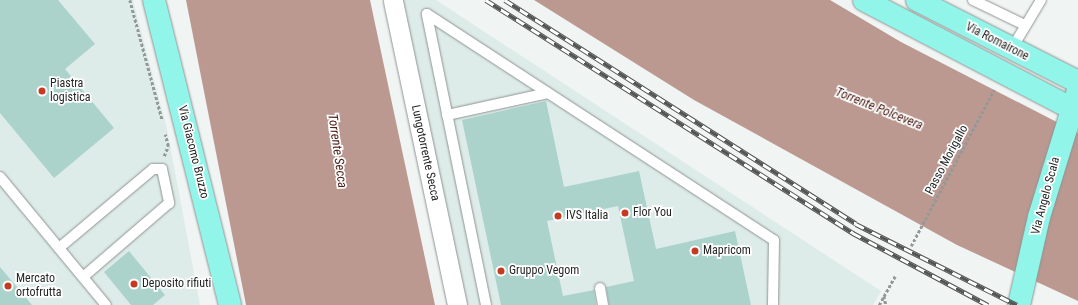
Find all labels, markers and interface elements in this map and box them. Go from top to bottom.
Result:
street label: Via Romairone [963,20,1031,64]
place label: Piastra logistica [50,77,91,105]
water label: Torrente Polcevera [833,84,925,134]
marker: Piastra logistica [37,86,47,96]
street label: Via Giacomo Bruzzo [174,104,212,200]
street label: Lungotorrente Secca [408,104,442,202]
water label: Torrente Secca [324,113,350,189]
street label: Passo Morigallo [923,123,971,197]
street label: Via Angelo Scala [1029,156,1063,236]
place label: Flor You [633,206,672,220]
marker: Flor You [620,208,630,218]
place label: IVS Italia [566,209,608,223]
marker: IVS Italia [553,211,563,221]
place label: Mapricom [703,244,751,258]
marker: Mapricom [690,246,700,256]
place label: Gruppo Vegom [509,264,579,278]
marker: Gruppo Vegom [496,266,506,276]
place label: Mercato ortofrutta [16,272,62,300]
place label: Deposito rifiuti [142,277,211,291]
marker: Deposito rifiuti [129,279,139,289]
marker: Mercato ortofrutta [3,281,13,291]

